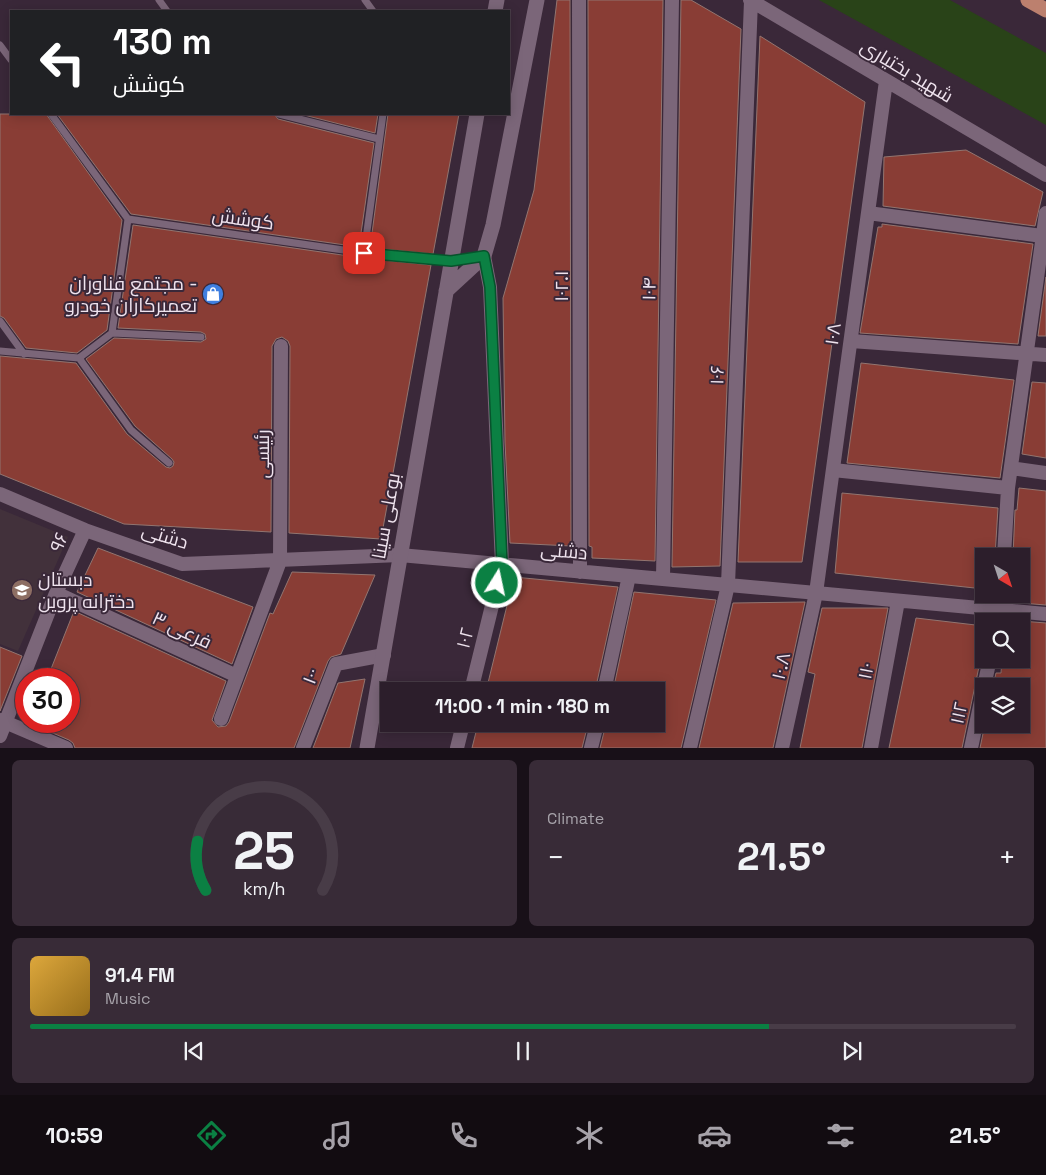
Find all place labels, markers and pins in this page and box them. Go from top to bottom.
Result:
pin [343,232,385,274]
place label: مجتمع فناوران - تعمیرکاران خودرو [65,271,197,318]
shop icon: مجتمع فناوران - تعمیرکاران خودرو [201,282,225,306]
place label: دبستان دخترانه پروین [38,567,135,614]
school or university icon: دبستان دخترانه پروین [10,578,34,602]

